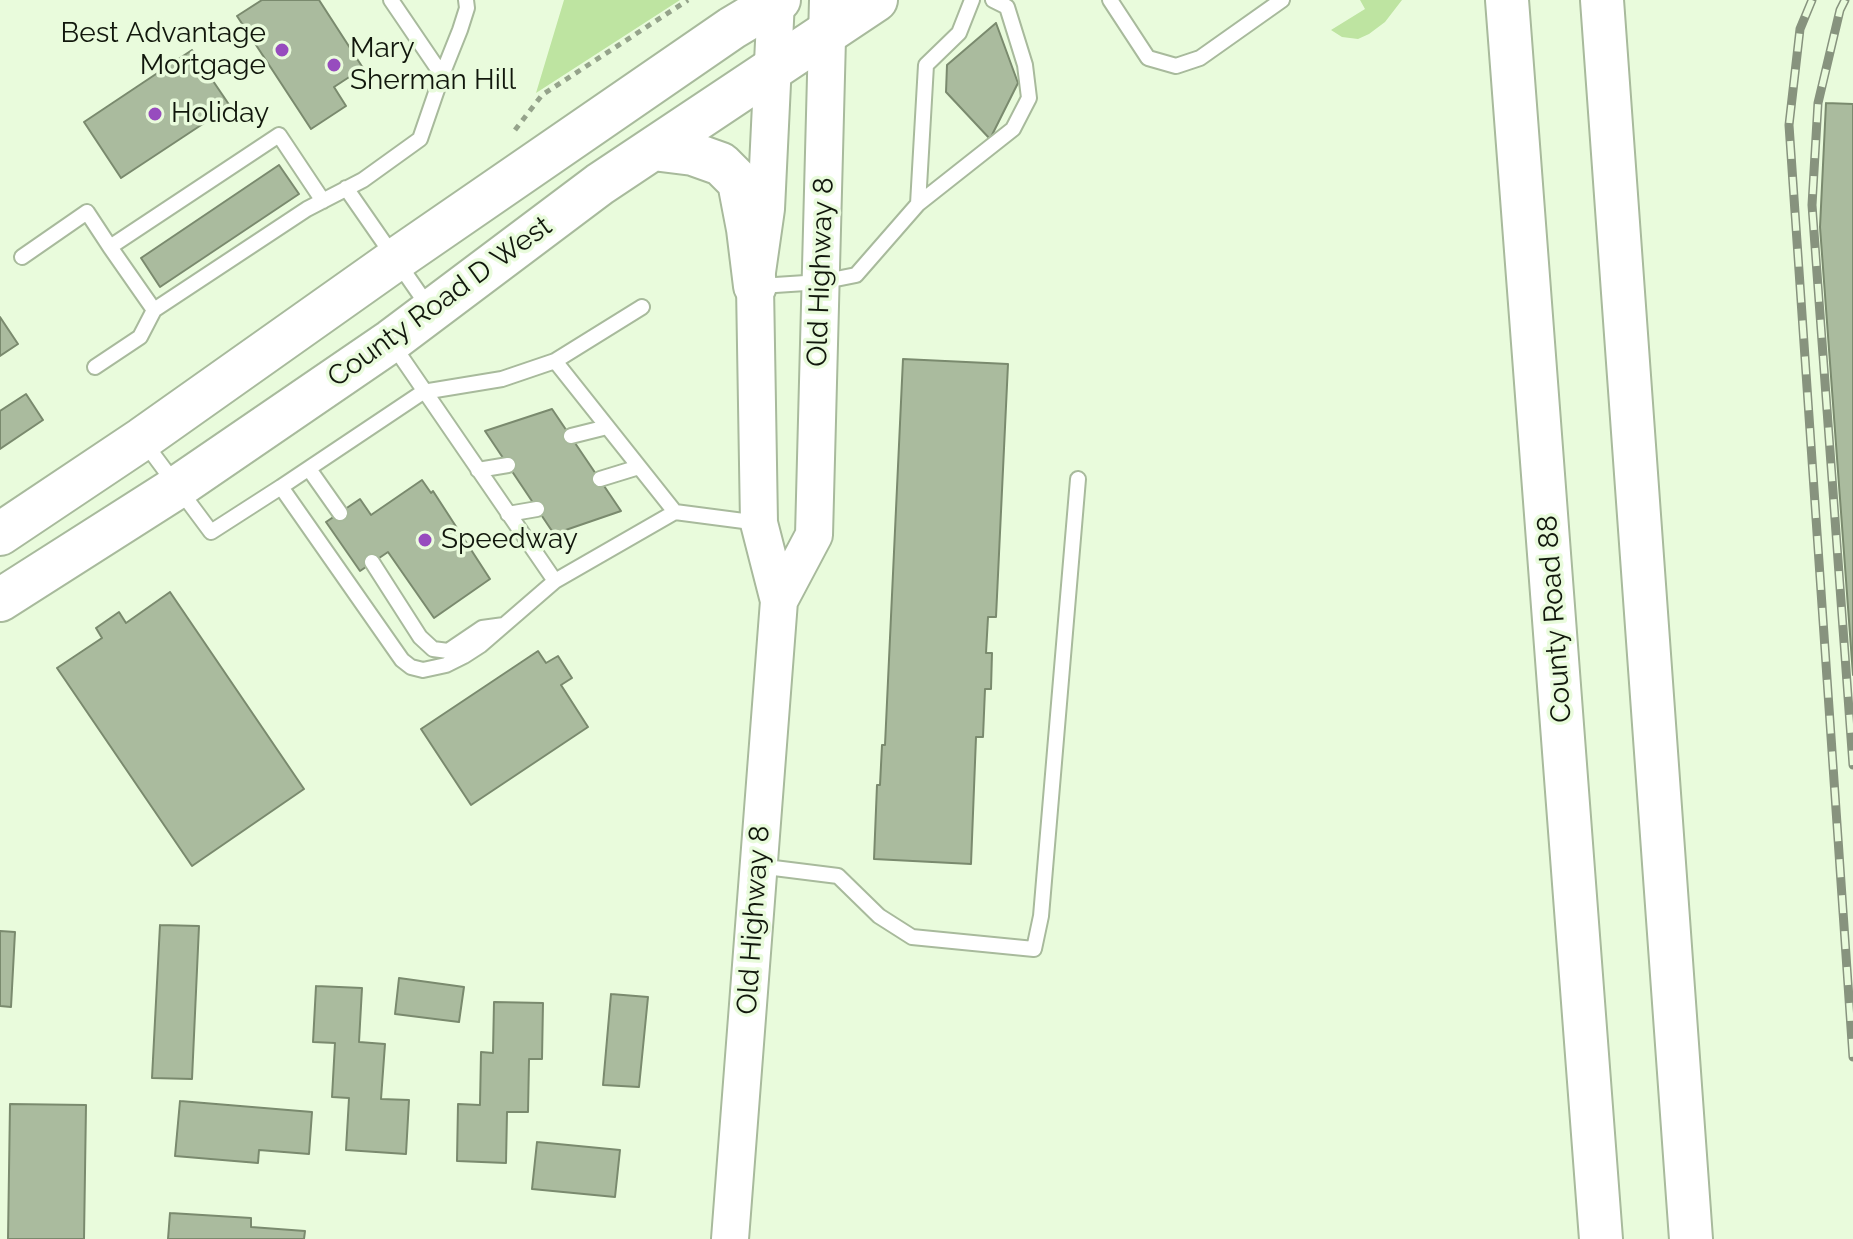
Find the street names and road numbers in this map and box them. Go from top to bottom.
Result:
street label: Old Highway 8 [801,177,841,367]
street label: County Road D West [321,209,559,395]
street label: County Road 88 [1531,514,1579,724]
street label: Old Highway 8 [731,824,777,1016]

